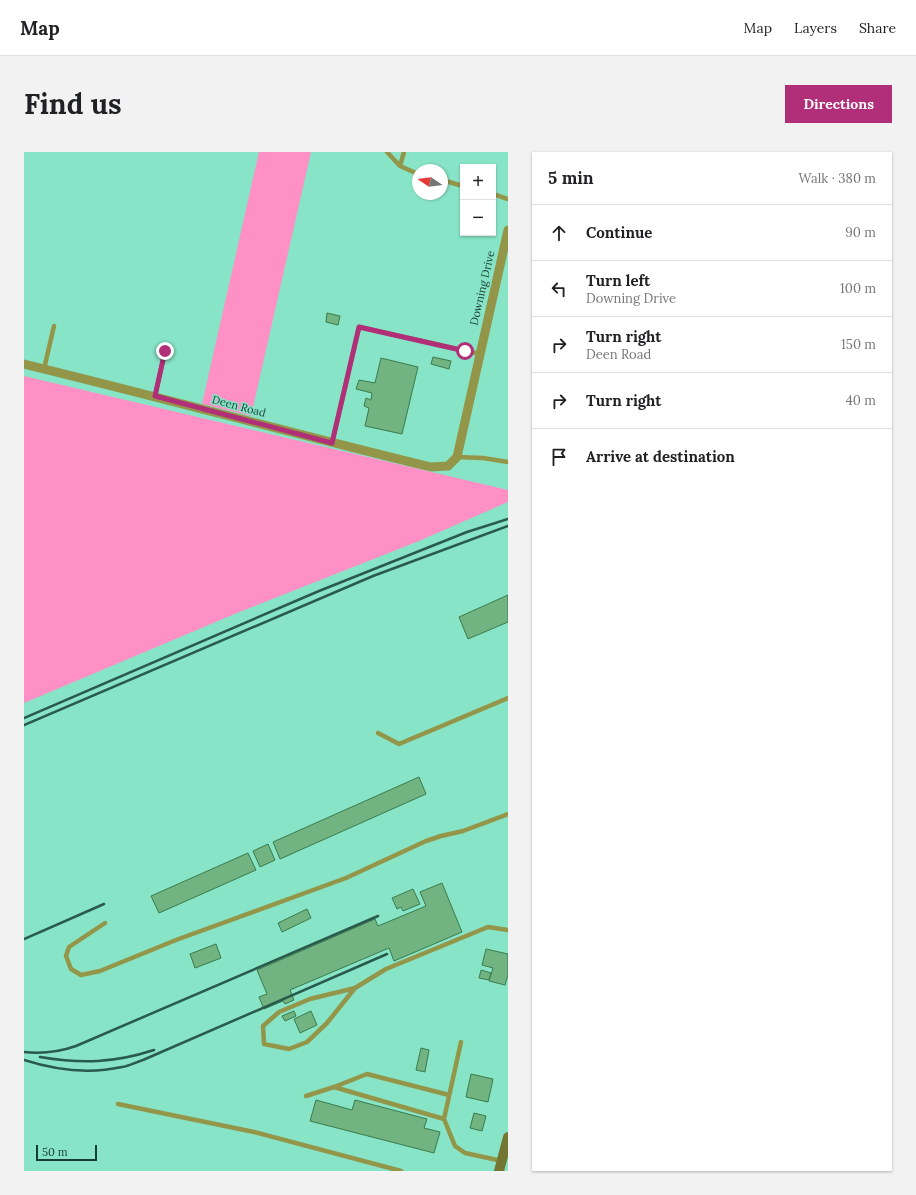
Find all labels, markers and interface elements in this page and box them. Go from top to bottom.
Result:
text: Map [20,16,60,40]
text: Map [744,19,772,37]
text: Layers [794,19,837,37]
text: Share [859,19,896,37]
button: Directions [785,85,892,123]
text: Find us [24,86,122,122]
north arrow [412,164,448,200]
map controls [460,164,496,236]
button: + [460,164,496,200]
text: 5 min [548,167,594,189]
text: Walk · 380 m [799,170,876,187]
button: − [460,200,496,236]
icon: ahead [548,222,570,244]
text: Continue [586,223,652,242]
text: 90 m [845,224,876,241]
street label: Downing Drive [467,249,497,327]
text: Turn left [586,271,650,290]
icon: left [548,278,570,300]
text: 100 m [840,280,876,297]
text: Downing Drive [586,290,676,307]
text: Turn right [586,327,662,346]
icon: right [548,334,570,356]
text: 150 m [841,336,876,353]
route end [156,342,174,360]
route start [456,342,474,360]
text: Deen Road [586,346,651,363]
icon: right [548,390,570,412]
text: Turn right [586,391,662,410]
street label: Deen Road [211,392,268,420]
text: 40 m [846,392,876,409]
icon: arrive [548,446,570,468]
text: Arrive at destination [586,447,735,466]
scale bar [36,1143,97,1162]
text: 50 m [42,1145,68,1159]

